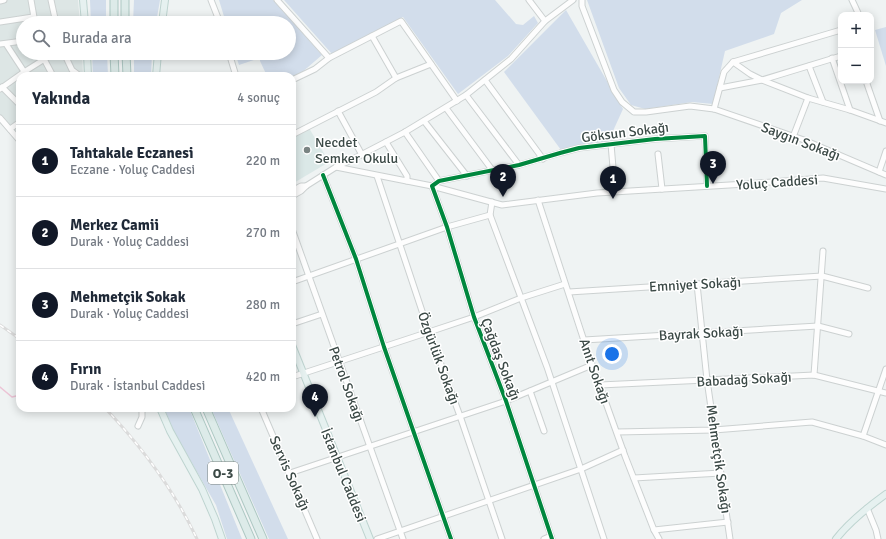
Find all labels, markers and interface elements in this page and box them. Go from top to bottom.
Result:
map controls [838,12,874,84]
button: + [838,12,874,48]
search box [16,16,296,60]
icon: search [30,27,52,49]
text: Burada ara [62,29,132,47]
button: − [838,48,874,84]
text: Yakında [32,88,90,109]
text: 4 sonuç [237,90,280,106]
street label: Göksun Sokağı [580,119,670,146]
street label: Saygın Sokağı [759,119,843,164]
place label: Necdet Semker Okulu [315,134,398,167]
text: Tahtakale Eczanesi [70,144,193,162]
marker: Necdet Semker Okulu [302,145,312,155]
pin: 3 [700,151,726,184]
text: 1 [41,153,49,169]
text: 220 m [246,153,280,169]
text: Eczane · Yoluç Caddesi [70,162,195,178]
pin: 2 [490,164,516,197]
pin: 1 [600,166,626,199]
street label: Yoluç Caddesi [736,171,819,194]
text: Merkez Camii [70,216,159,234]
text: 2 [41,225,49,241]
text: 270 m [246,225,280,241]
text: Durak · Yoluç Caddesi [70,234,189,250]
street label: Emniyet Sokağı [649,274,741,295]
text: Mehmetçik Sokak [70,288,186,306]
text: 3 [41,297,49,313]
text: 280 m [246,297,280,313]
text: Durak · Yoluç Caddesi [70,306,189,322]
street label: Özgürlük Sokağı [414,309,463,407]
street label: Çağdaş Sokağı [477,316,524,403]
street label: Bayrak Sokağı [658,323,744,344]
street label: Anıt Sokağı [575,336,614,406]
street label: Petrol Sokağı [325,344,368,424]
your location [602,344,622,364]
text: Fırın [70,360,101,378]
text: 4 [41,369,49,385]
text: 420 m [246,369,280,385]
street label: Babadağ Sokağı [696,369,792,390]
text: Durak · İstanbul Caddesi [70,378,205,394]
pin: 4 [302,384,328,417]
street label: Mehmetçik Sokağı [702,404,735,515]
street label: İstanbul Caddesi [317,426,370,524]
street label: Servis Sokağı [265,433,314,513]
road number: O-3 [208,462,238,484]

